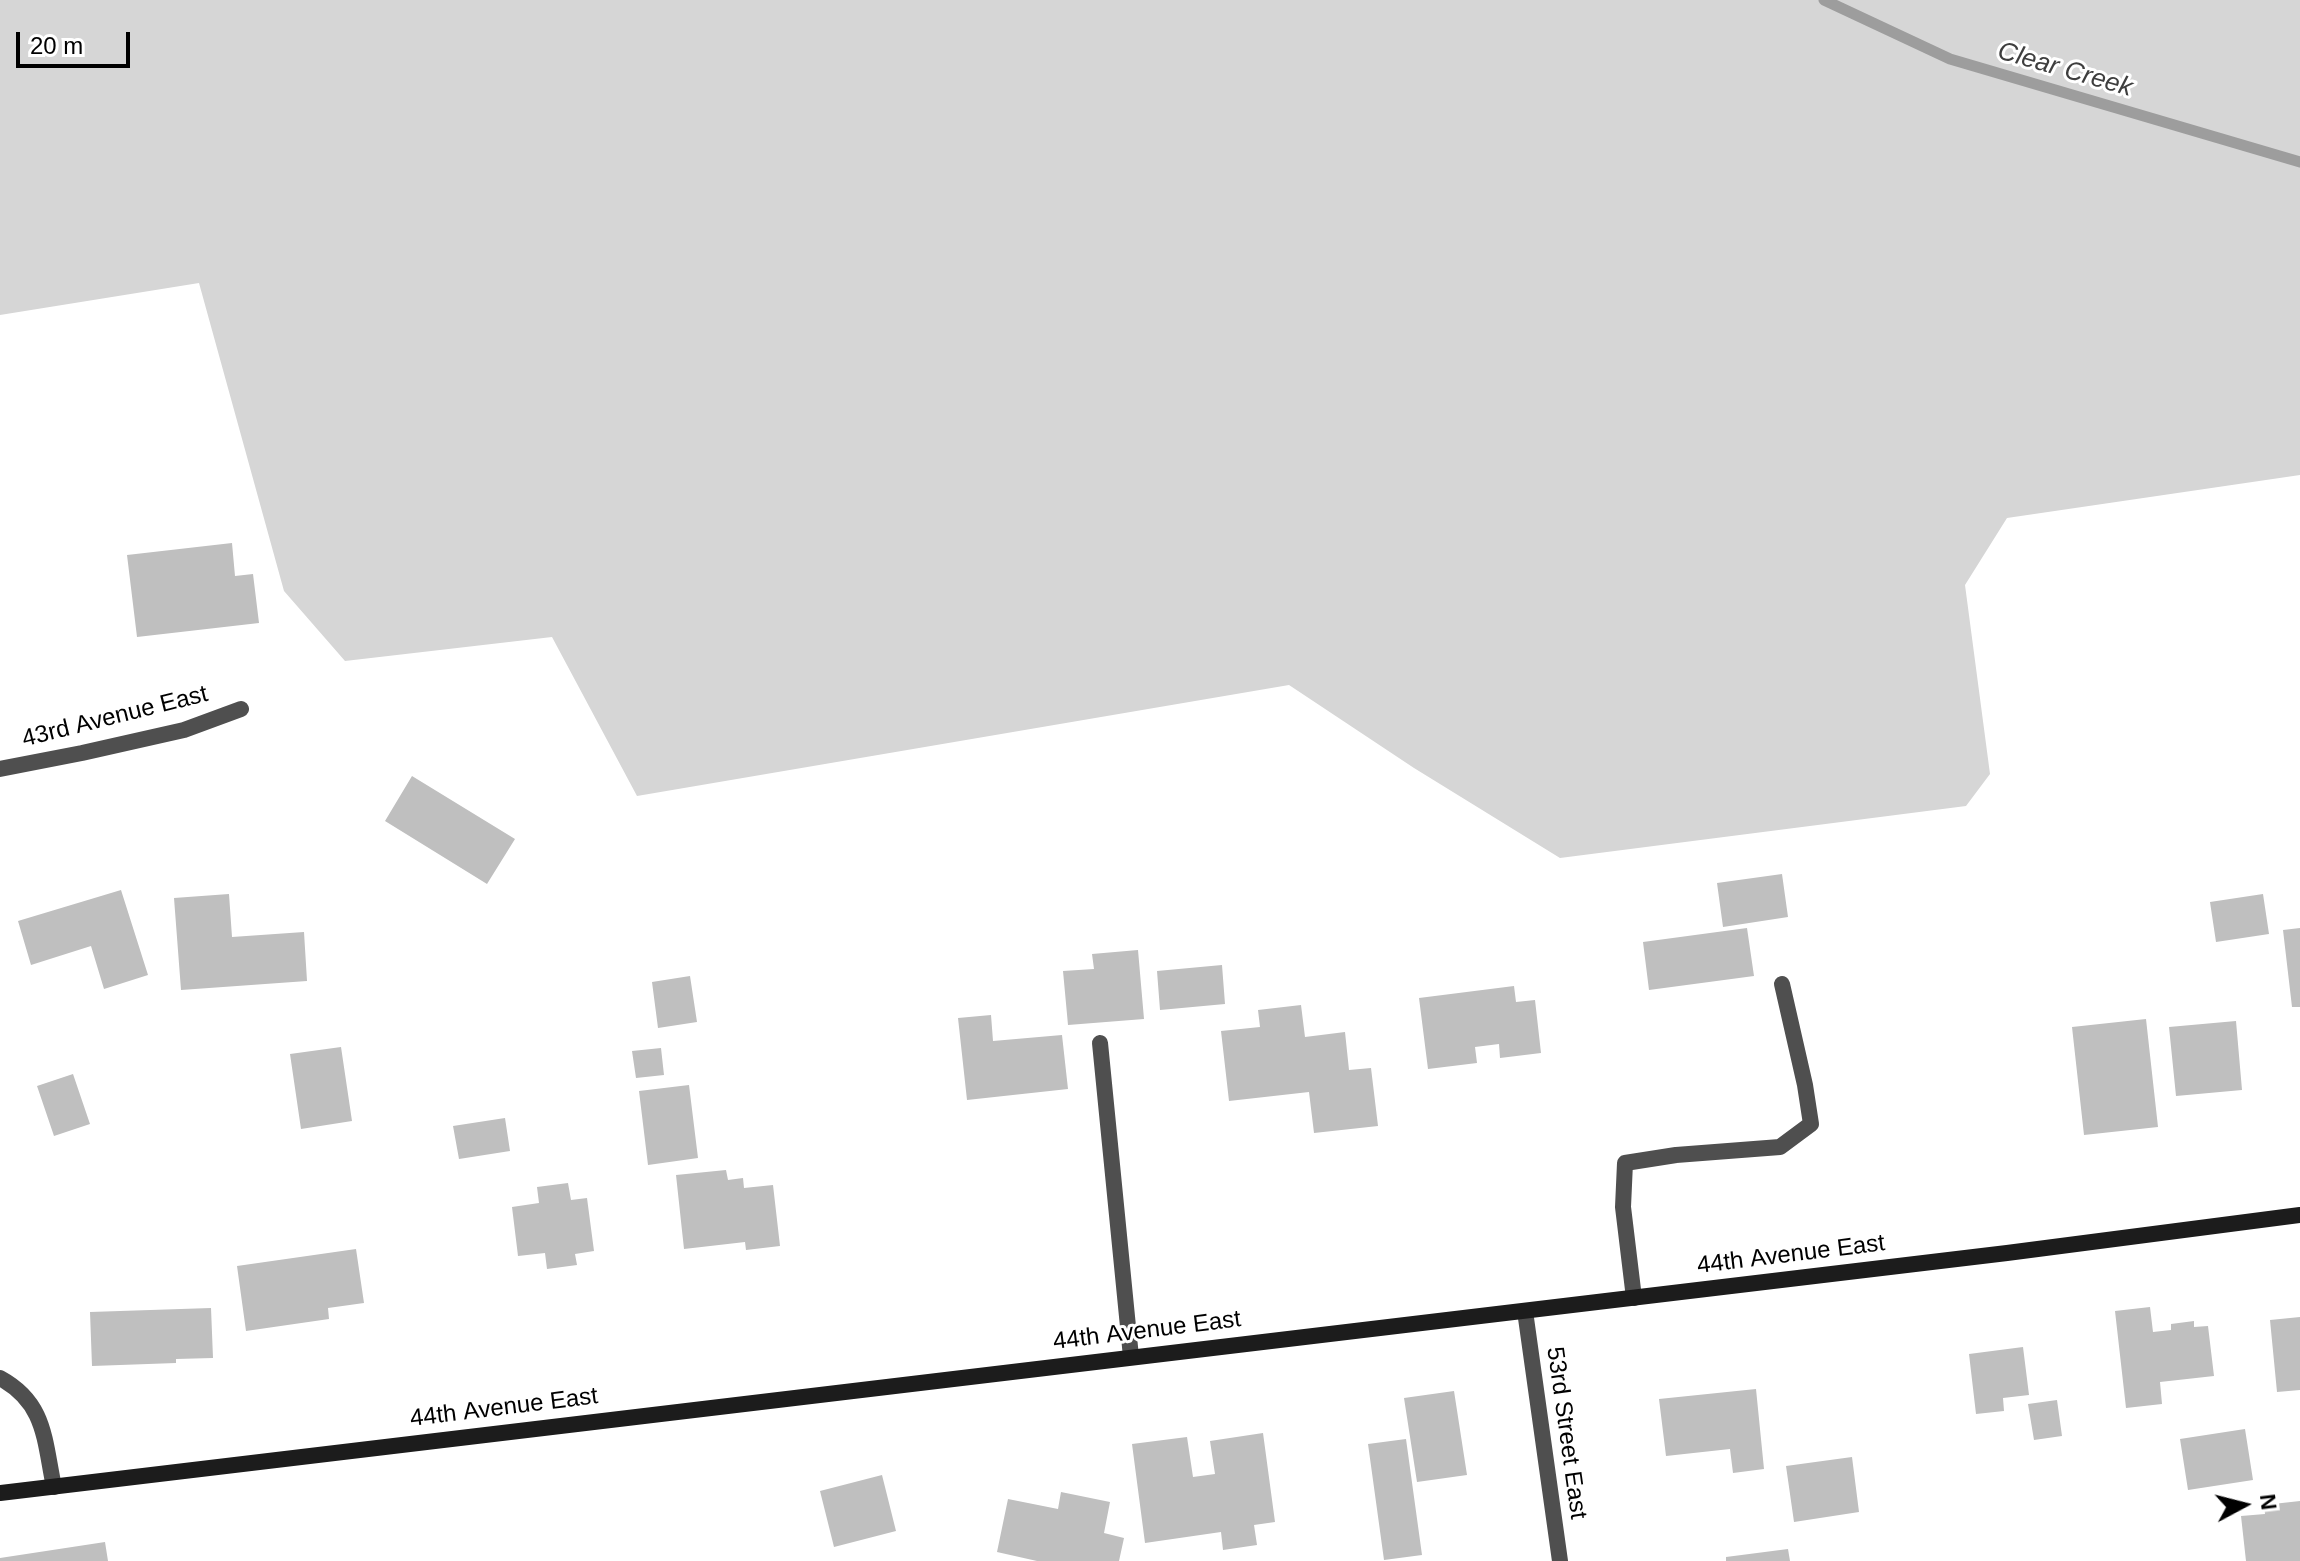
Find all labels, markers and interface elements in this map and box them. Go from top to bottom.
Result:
scale bar [20,16,134,66]
text: 20 m [30,32,83,59]
water label: Clear Creek [1994,36,2136,104]
street label: 43rd Avenue East [19,680,211,754]
street label: 44th Avenue East [1695,1229,1887,1281]
street label: 44th Avenue East [1051,1305,1243,1357]
street label: 53rd Street East [1540,1345,1592,1521]
street label: 44th Avenue East [408,1382,600,1434]
north arrow [2204,1465,2284,1545]
text: N [2255,1493,2282,1511]

